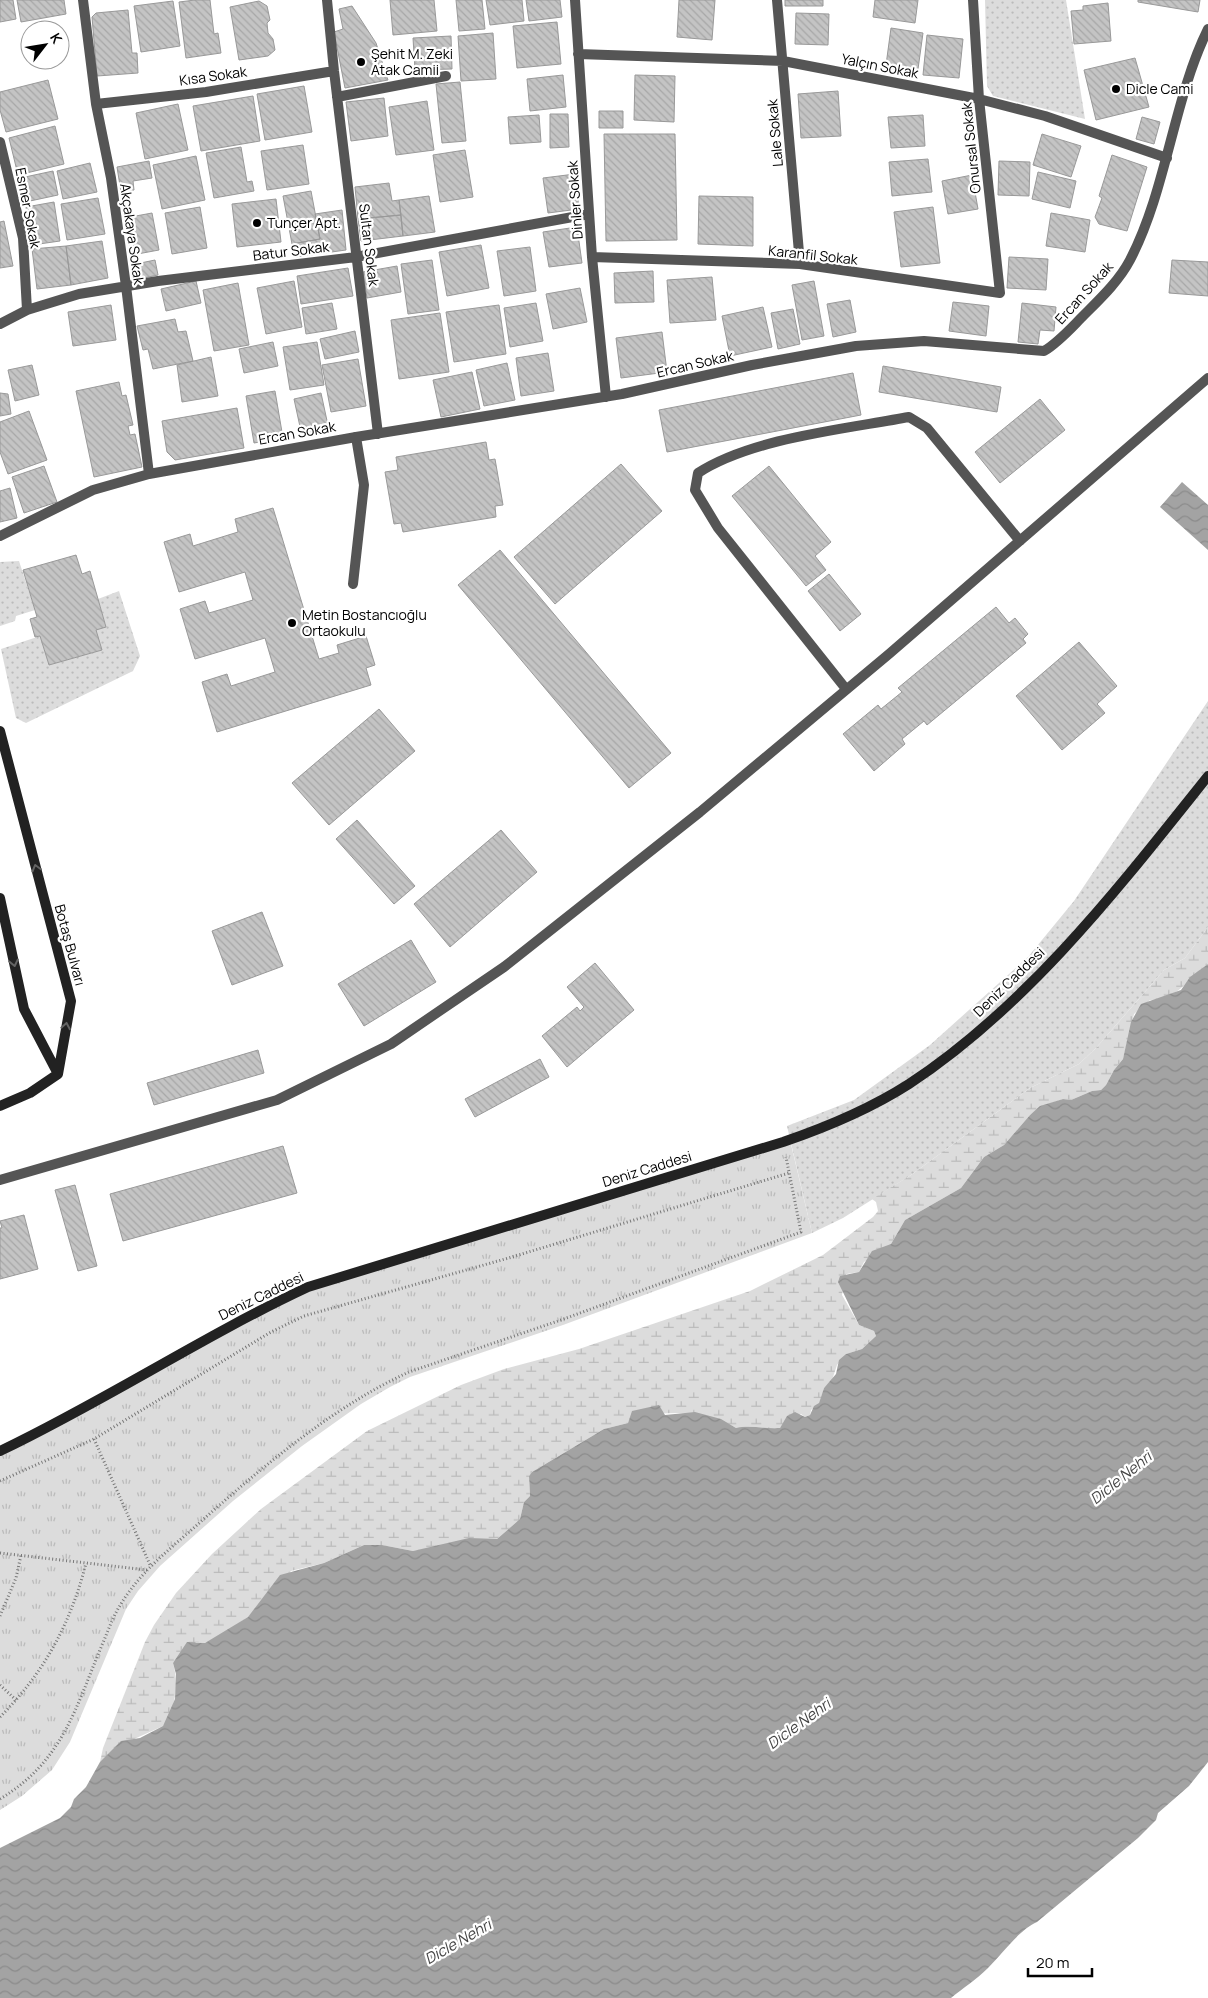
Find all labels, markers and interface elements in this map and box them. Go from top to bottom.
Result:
north arrow [20,20,70,70]
text: K [46,29,68,48]
place label: Şehit M. Zeki Atak Camii [371,44,453,79]
street label: Yalçın Sokak [840,49,921,82]
marker: Şehit M. Zeki Atak Camii [355,56,367,68]
street label: Kısa Sokak [178,61,249,90]
place label: Dicle Cami [1126,79,1193,98]
marker: Dicle Cami [1110,83,1122,95]
street label: Lale Sokak [762,97,787,168]
street label: Onursal Sokak [956,101,985,194]
street label: Dinler Sokak [562,159,587,240]
street label: Esmer Sokak [11,166,46,251]
street label: Akçakaya Sokak [116,182,149,287]
street label: Sultan Sokak [355,202,384,288]
place label: Tunçer Apt. [267,213,341,232]
marker: Tunçer Apt. [251,217,263,229]
street label: Batur Sokak [252,236,331,265]
street label: Karanfil Sokak [767,240,860,269]
street label: Ercan Sokak [1050,257,1118,328]
street label: Ercan Sokak [655,345,736,382]
street label: Ercan Sokak [257,416,338,449]
place label: Metin Bostancıoğlu Ortaokulu [302,605,427,640]
marker: Metin Bostancıoğlu Ortaokulu [286,617,298,629]
one-way arrow [31,864,42,873]
street label: Botaş Bulvarı [51,902,90,988]
street label: Deniz Caddesi [969,943,1048,1021]
one-way arrow [8,959,19,968]
one-way arrow [61,1022,71,1030]
street label: Deniz Caddesi [600,1146,694,1191]
street label: Deniz Caddesi [215,1267,306,1324]
water label: Dicle Nehri [1085,1445,1158,1509]
water label: Dicle Nehri [763,1692,837,1754]
water label: Dicle Nehri [421,1913,497,1969]
scale bar [1028,1946,1092,1978]
text: 20 m [1036,1952,1069,1973]

